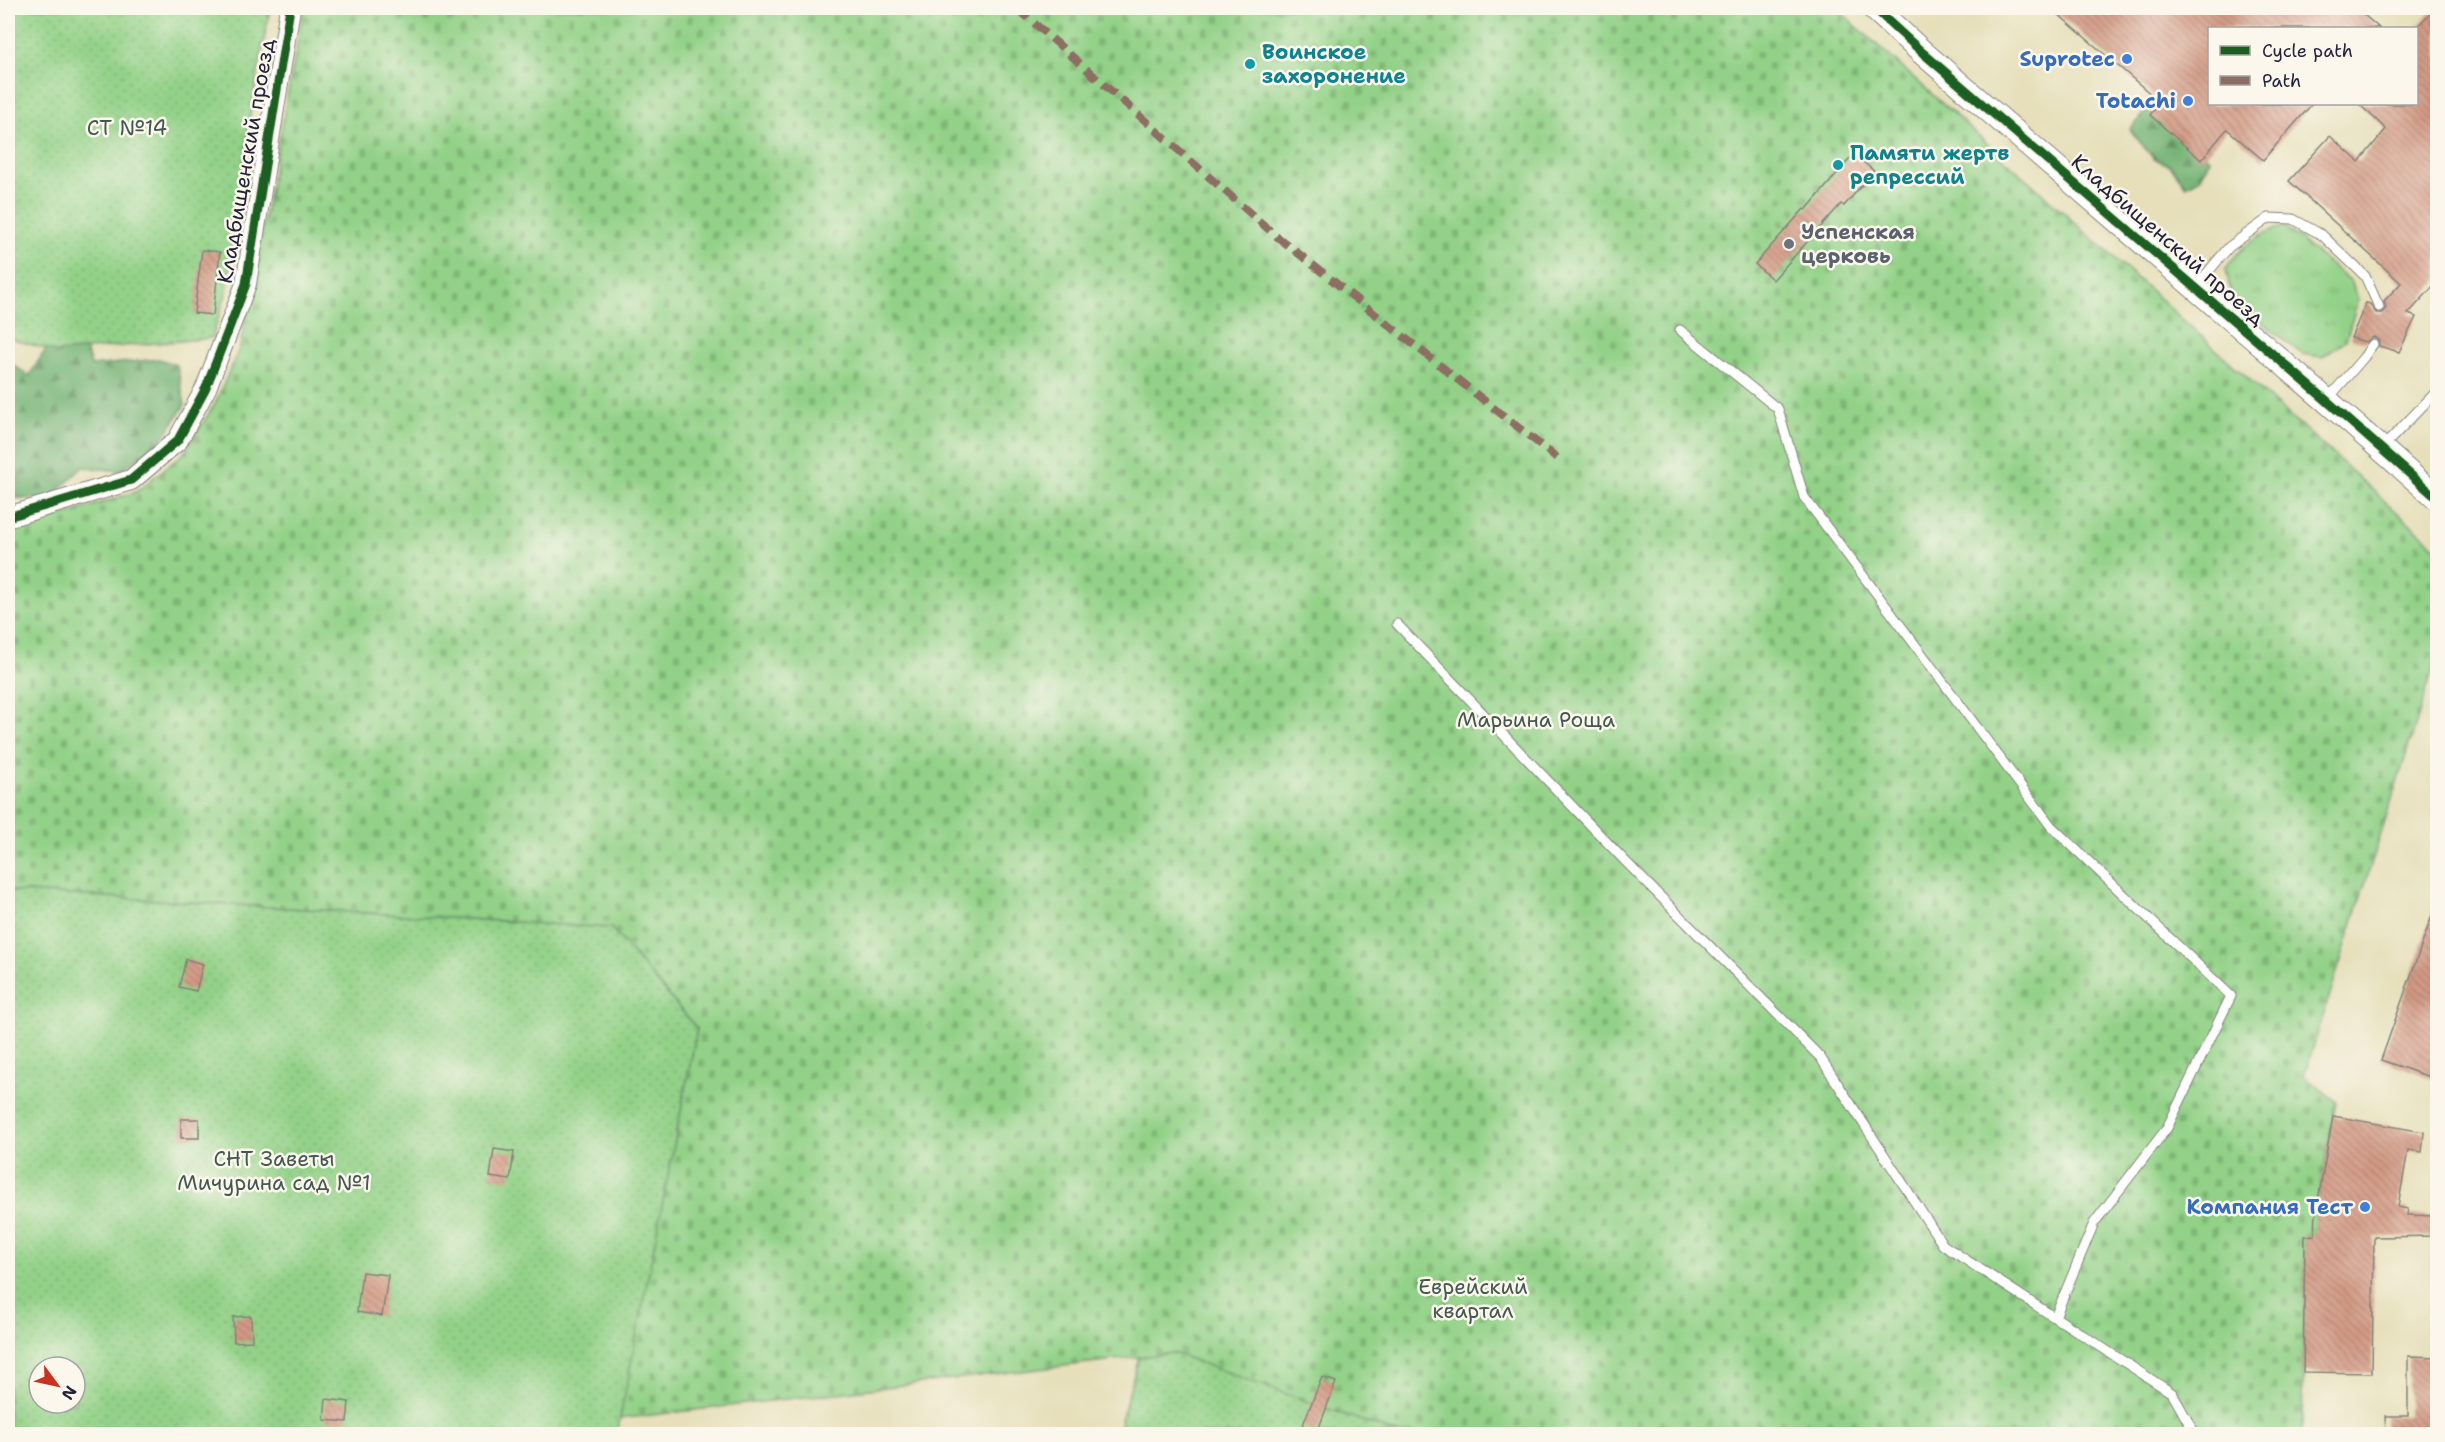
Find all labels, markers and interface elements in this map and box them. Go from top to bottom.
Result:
legend [2208,27,2418,105]
street label: Кладбищенский проезд [211,36,281,286]
place label: Воинское захоронение [1262,38,1406,90]
text: Cycle path [2262,39,2353,63]
place label: Suprotec [2019,45,2115,73]
marker: Suprotec [2120,52,2134,66]
marker: Воинское захоронение [1243,57,1257,71]
text: Path [2262,69,2301,93]
place label: Totachi [2096,87,2176,115]
marker: Totachi [2181,94,2195,108]
park label: СТ №14 [87,114,167,142]
place label: Памяти жертв репрессий [1850,139,2009,191]
street label: Кладбищенский проезд [2065,148,2271,332]
marker: Памяти жертв репрессий [1831,158,1845,172]
place label: Успенская церковь [1801,218,1915,270]
marker: Успенская церковь [1782,237,1796,251]
park label: Марьина Роща [1457,706,1615,734]
park label: СНТ Заветы Мичурина сад №1 [177,1145,371,1197]
place label: Компания Тест [2186,1193,2353,1221]
marker: Компания Тест [2358,1200,2372,1214]
park label: Еврейский квартал [1418,1273,1528,1325]
north arrow [27,1355,87,1415]
text: N [57,1382,81,1404]

